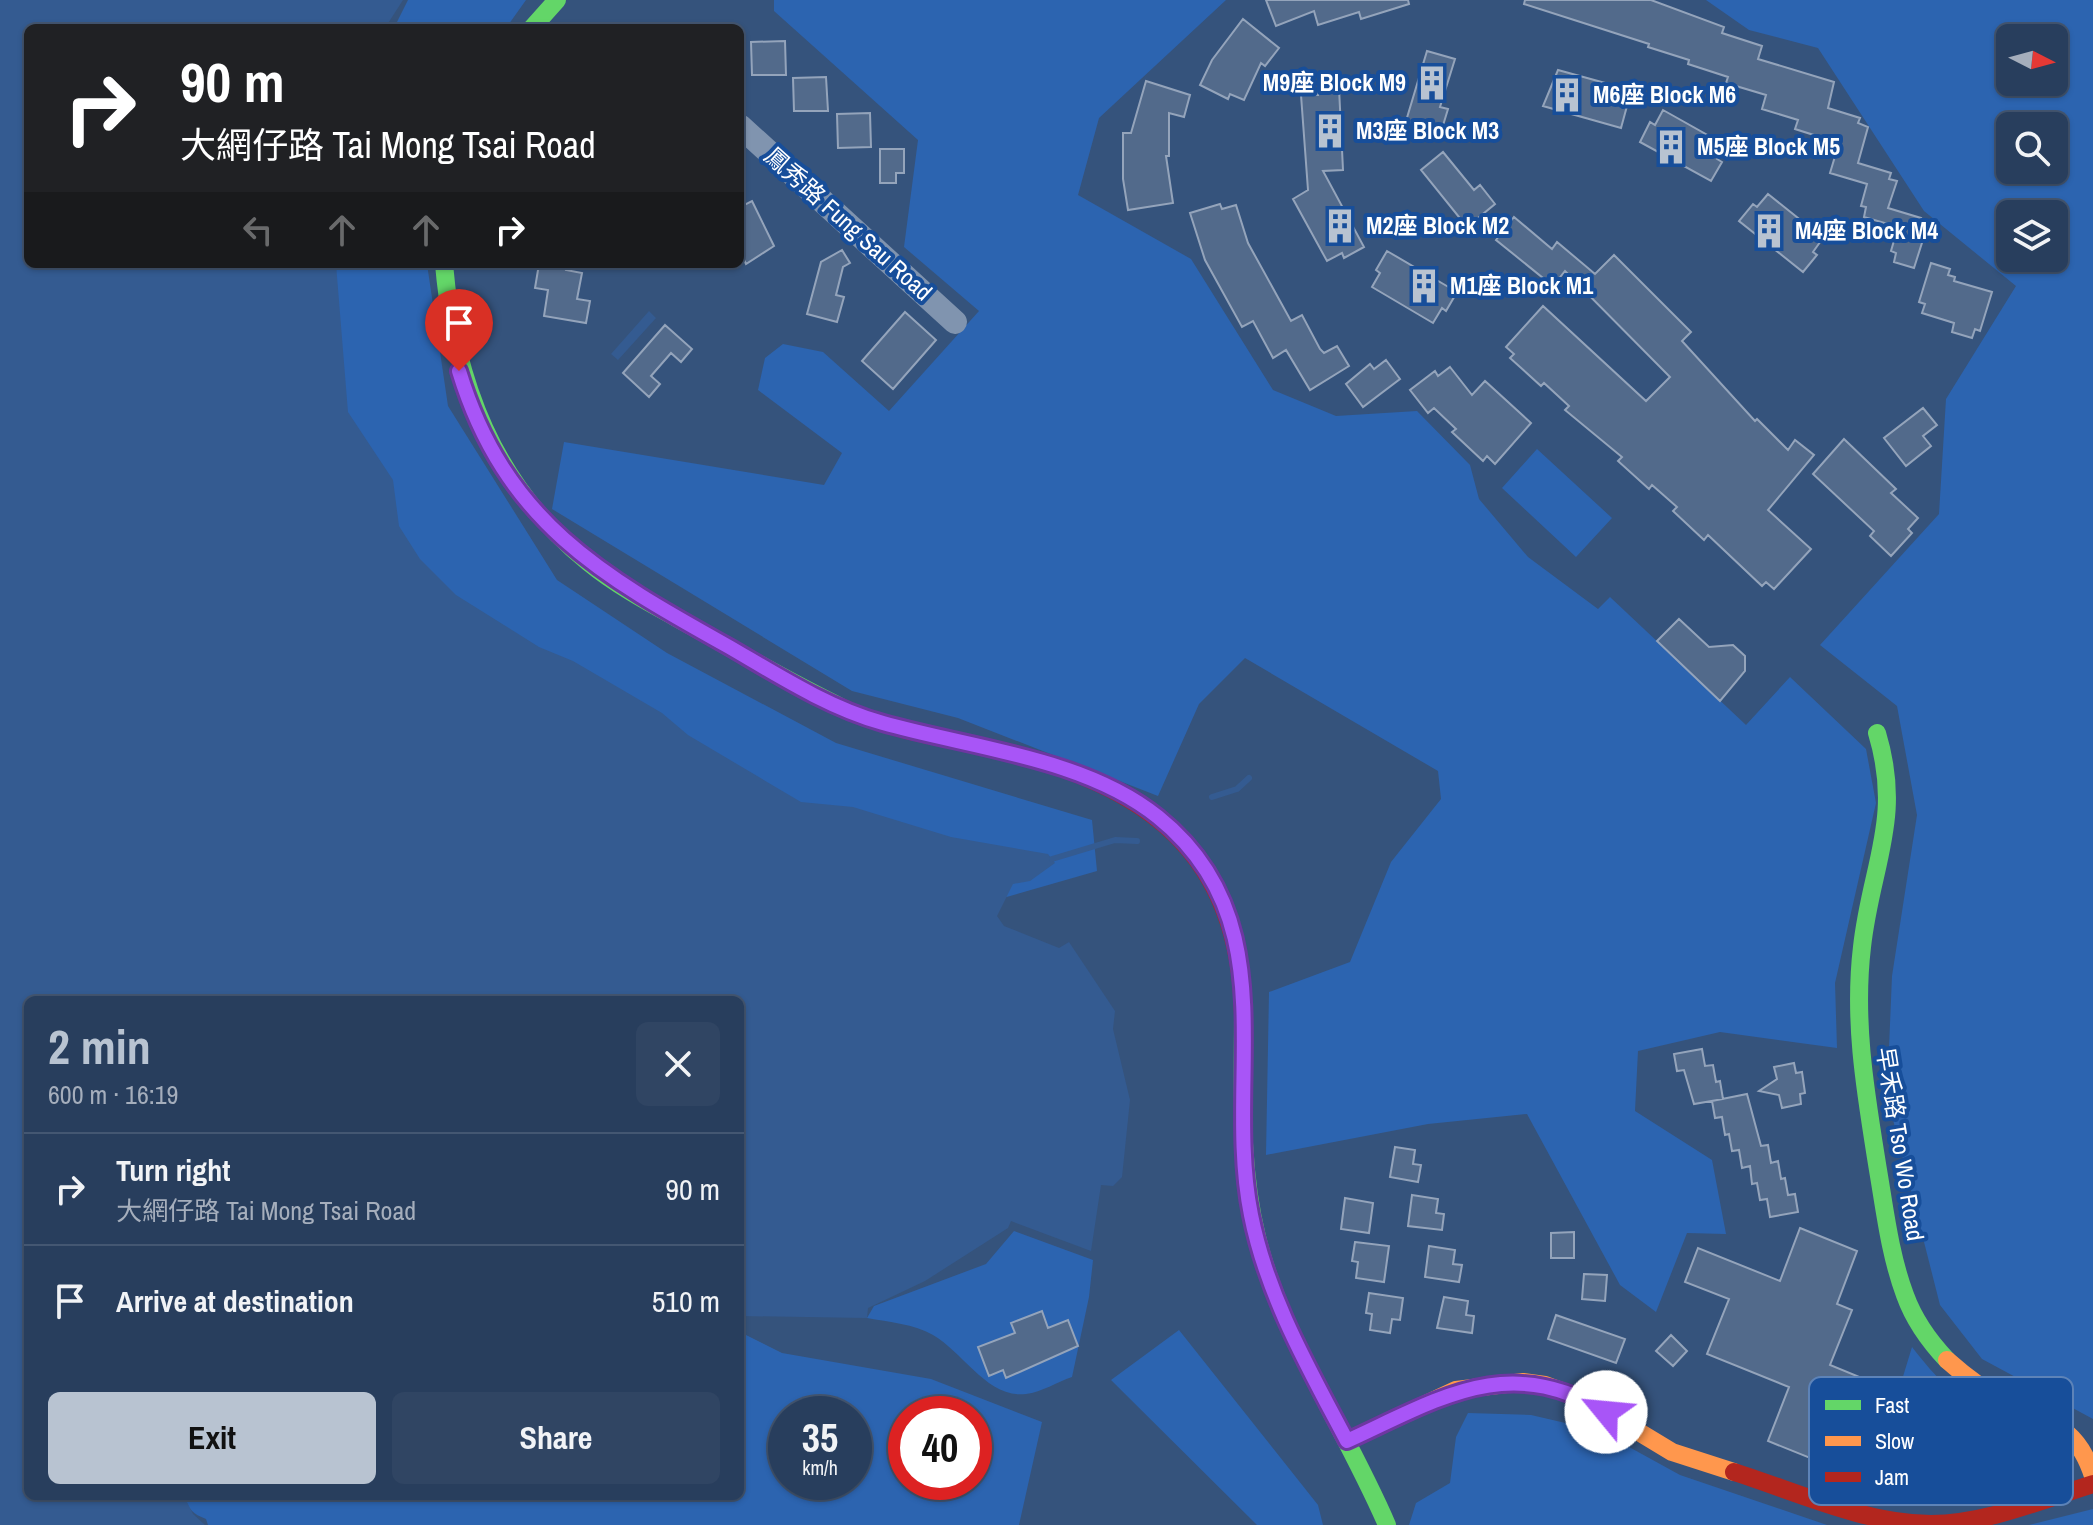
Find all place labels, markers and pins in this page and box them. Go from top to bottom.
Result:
building icon: M9座 Block M9 [1413,64,1451,102]
place label: M9座 Block M9 [1263,66,1406,98]
building icon: M6座 Block M6 [1548,76,1586,114]
place label: M6座 Block M6 [1593,78,1736,110]
building icon: M3座 Block M3 [1311,112,1349,150]
place label: M3座 Block M3 [1356,114,1499,146]
building icon: M5座 Block M5 [1652,128,1690,166]
place label: M5座 Block M5 [1697,130,1840,162]
building icon: M2座 Block M2 [1321,207,1359,245]
place label: M2座 Block M2 [1366,209,1509,241]
building icon: M4座 Block M4 [1750,212,1788,250]
place label: M4座 Block M4 [1795,214,1938,246]
building icon: M1座 Block M1 [1405,267,1443,305]
place label: M1座 Block M1 [1450,269,1593,301]
pin [425,289,493,371]

